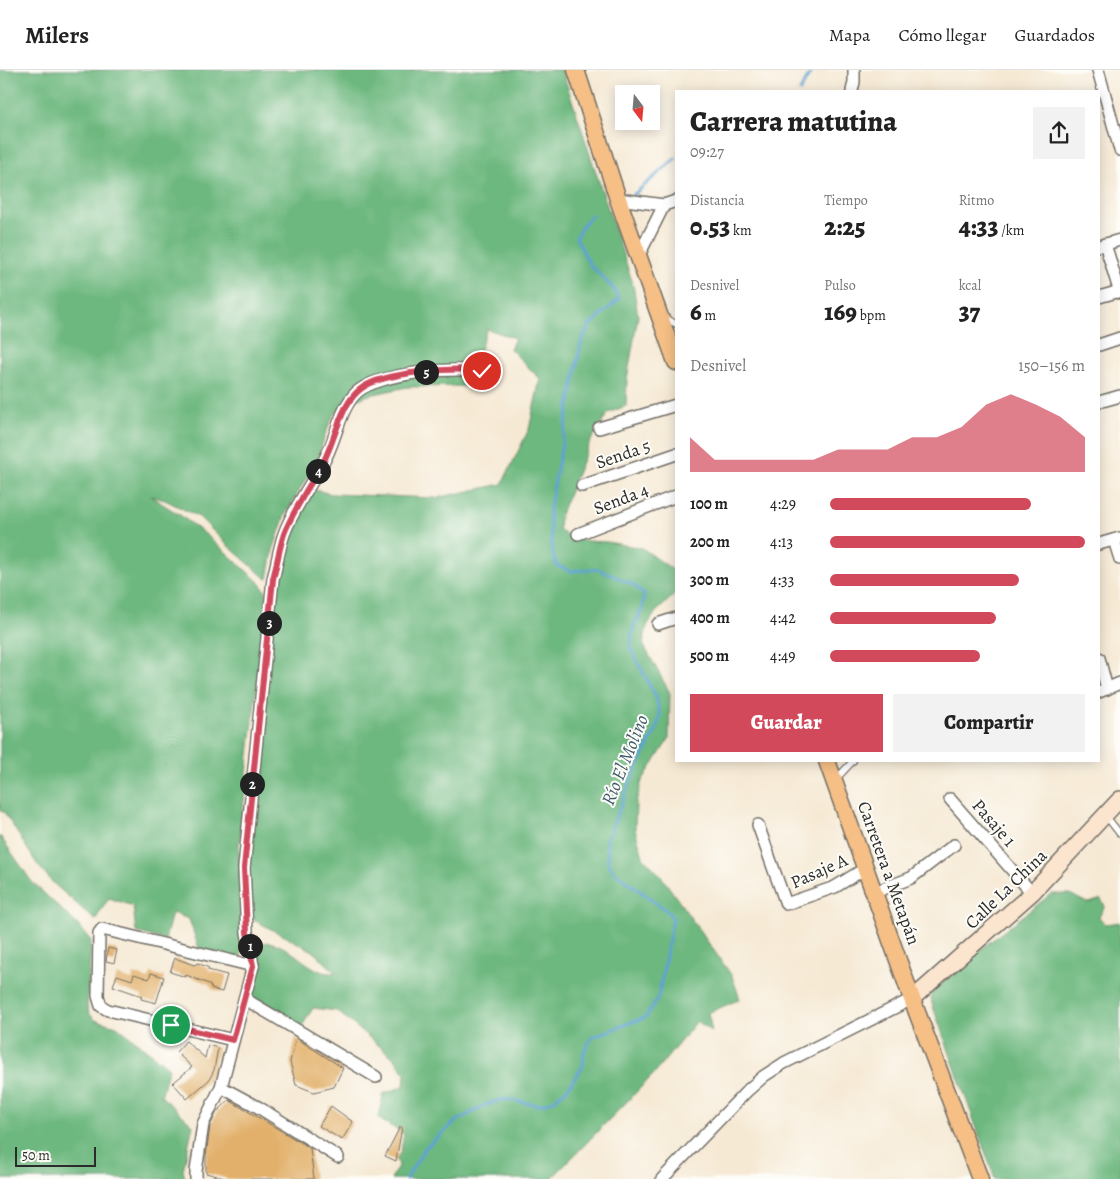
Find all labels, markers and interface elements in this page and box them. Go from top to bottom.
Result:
text: Milers [25,19,89,51]
text: Mapa [829,23,870,47]
text: Cómo llegar [898,23,987,47]
text: Guardados [1015,23,1095,47]
north arrow [615,85,660,130]
map controls [615,85,660,130]
text: Carrera matutina [690,103,897,141]
button: share [1033,107,1085,159]
text: 09:27 [690,141,724,163]
text: Distancia [690,191,745,210]
text: Tiempo [824,191,868,210]
text: Ritmo [959,191,994,210]
text: 0.53 [690,210,730,244]
text: 2:25 [824,210,865,244]
text: 4:33 [959,210,998,244]
text: km [730,221,752,240]
text: /km [998,221,1024,240]
text: Desnivel [690,276,739,295]
text: Pulso [824,276,856,295]
text: kcal [959,276,981,295]
text: 6 [690,295,702,329]
text: 169 [824,295,857,329]
text: 37 [959,295,980,329]
text: m [702,306,716,325]
text: bpm [857,306,886,325]
pin [461,350,503,392]
text: Desnivel [690,355,746,377]
text: 150–156 m [1018,355,1085,377]
icon: check [468,357,496,385]
pin: 5 [414,360,438,384]
text: 5 [424,363,429,382]
street label: Senda 5 [592,433,654,475]
pin: 4 [306,458,330,484]
text: 4 [315,462,322,481]
street label: Senda 4 [590,478,652,520]
text: 100 m [690,493,728,515]
text: 4:29 [770,493,796,515]
text: 200 m [690,531,730,553]
text: 4:13 [770,531,793,553]
text: 300 m [690,569,729,591]
text: 4:33 [770,569,794,591]
text: 400 m [690,607,730,629]
text: 4:42 [770,607,796,629]
pin: 3 [256,610,282,636]
text: 3 [266,614,273,633]
text: 500 m [690,645,729,667]
text: 4:49 [770,645,796,667]
button: Guardar [690,694,883,752]
button: Compartir [893,694,1085,752]
water label: Río El Molino [595,711,655,809]
pin: 2 [240,772,264,796]
text: 2 [249,775,256,794]
street label: Pasaje 1 [967,794,1021,852]
street label: Carretera a Metapán [852,798,926,948]
street label: Calle La China [960,843,1053,934]
street label: Pasaje A [787,848,852,894]
pin: 1 [238,934,262,958]
text: 1 [248,937,253,956]
pin [150,1004,192,1046]
icon: arrive [157,1011,185,1039]
scale bar [15,1144,96,1167]
text: 50 m [22,1146,50,1165]

